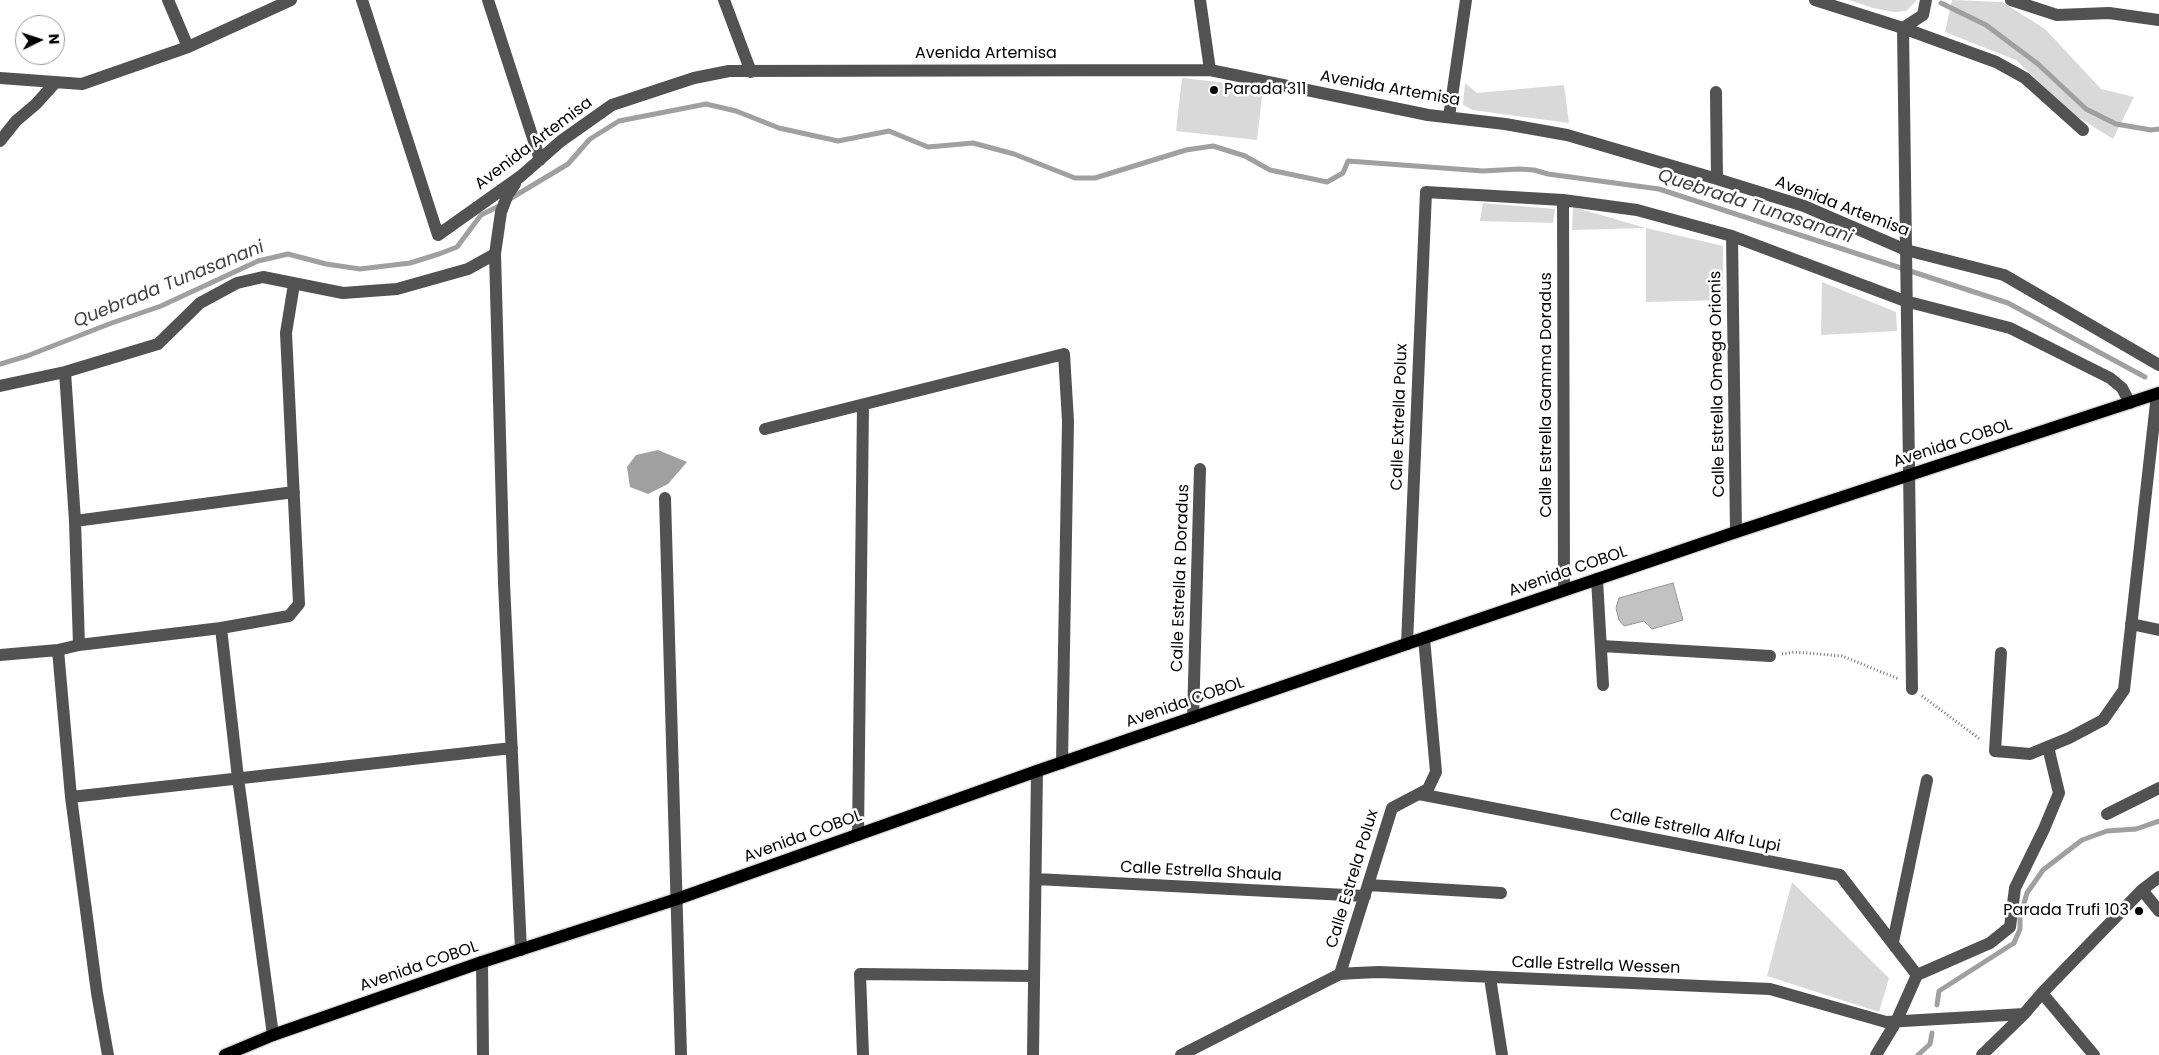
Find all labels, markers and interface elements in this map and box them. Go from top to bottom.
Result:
north arrow [15,15,65,65]
text: N [44,33,64,45]
street label: Avenida Artemisa [915,44,1057,64]
street label: Avenida Artemisa [1318,67,1462,111]
place label: Parada 311 [1224,80,1306,100]
marker: Parada 311 [1208,84,1220,96]
street label: Avenida Artemisa [472,94,596,194]
water label: Quebrada Tunasanani [1655,165,1855,249]
street label: Avenida Artemisa [1772,173,1912,241]
water label: Quebrada Tunasanani [70,237,268,333]
street label: Calle Estrella Omega Orionis [1706,271,1730,497]
street label: Calle Estrella Gamma Doradus [1537,272,1557,518]
street label: Calle Extrella Polux [1388,343,1412,491]
street label: Avenida COBOL [1891,416,2015,472]
street label: Calle Estrella R Doradus [1168,484,1194,672]
street label: Avenida COBOL [1506,543,1630,601]
street label: Avenida COBOL [1123,674,1247,732]
street label: Calle Estrella Alfa Lupi [1608,805,1782,857]
street label: Avenida COBOL [741,807,865,867]
street label: Calle Estrela Polux [1323,807,1383,951]
street label: Calle Estrella Shaula [1120,858,1282,886]
place label: Parada Trufi 103 [2003,901,2129,921]
marker: Parada Trufi 103 [2133,905,2145,917]
street label: Avenida COBOL [357,938,481,996]
street label: Calle Estrella Wessen [1511,953,1681,979]

